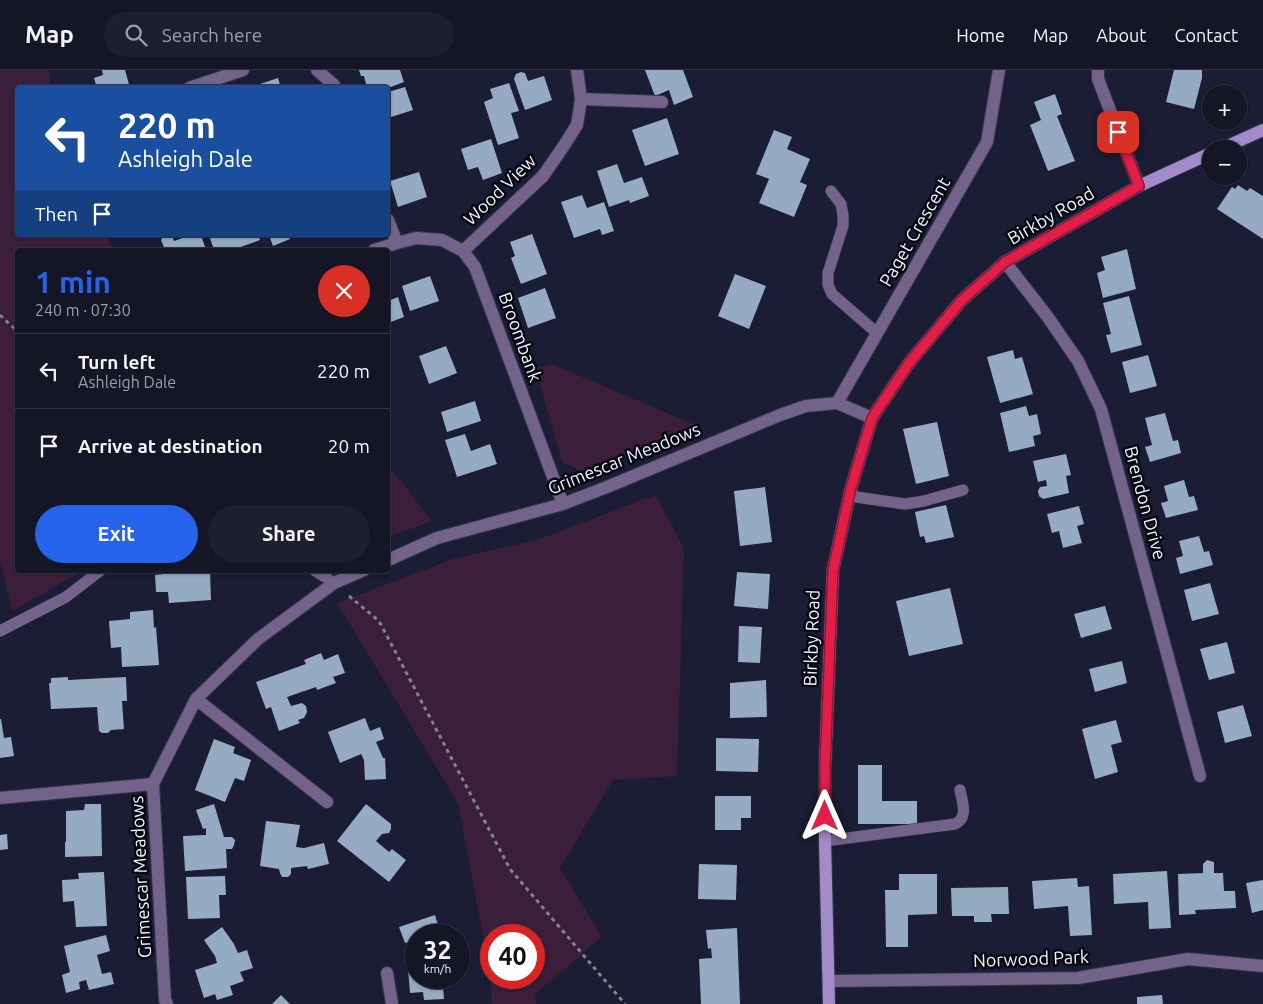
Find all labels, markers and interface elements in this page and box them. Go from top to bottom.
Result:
search box [104,12,454,57]
text: Map [25,21,74,48]
icon: search [122,21,150,49]
text: Search here [162,24,262,46]
text: Home [956,25,1005,45]
text: Map [1033,25,1068,45]
text: About [1096,25,1146,45]
text: Contact [1174,25,1238,45]
map controls [1202,85,1247,185]
button: + [1202,85,1247,130]
icon: left [35,105,100,170]
text: 220 m [118,105,216,145]
pin [1097,111,1139,153]
icon: arrive [1104,118,1132,146]
button: − [1202,140,1247,185]
text: Ashleigh Dale [118,146,253,171]
street label: Wood View [459,150,539,229]
street label: Paget Crescent [875,173,953,290]
street label: Birkby Road [1004,182,1097,248]
icon: arrive [88,200,116,228]
text: Then [35,203,78,225]
text: 1 min [35,265,111,299]
button: close [318,265,370,317]
street label: Broombank [495,289,546,384]
text: 240 m · 07:30 [35,301,131,319]
text: Turn left [78,351,156,373]
icon: left [35,357,63,385]
text: 220 m [317,360,370,382]
text: Ashleigh Dale [78,373,176,391]
street label: Grimescar Meadows [545,418,703,498]
icon: arrive [35,432,63,460]
text: Arrive at destination [78,435,263,457]
text: 20 m [328,435,370,457]
street label: Brendon Drive [1121,444,1171,562]
button: Exit [35,505,198,563]
button: Share [208,505,370,563]
street label: Birkby Road [799,589,823,687]
position arrow [798,789,850,841]
street label: Grimescar Meadows [126,795,154,959]
speed limit sign: 40 [480,924,545,989]
text: 32 [423,936,452,964]
street label: Norwood Park [973,946,1089,970]
text: km/h [424,962,451,975]

